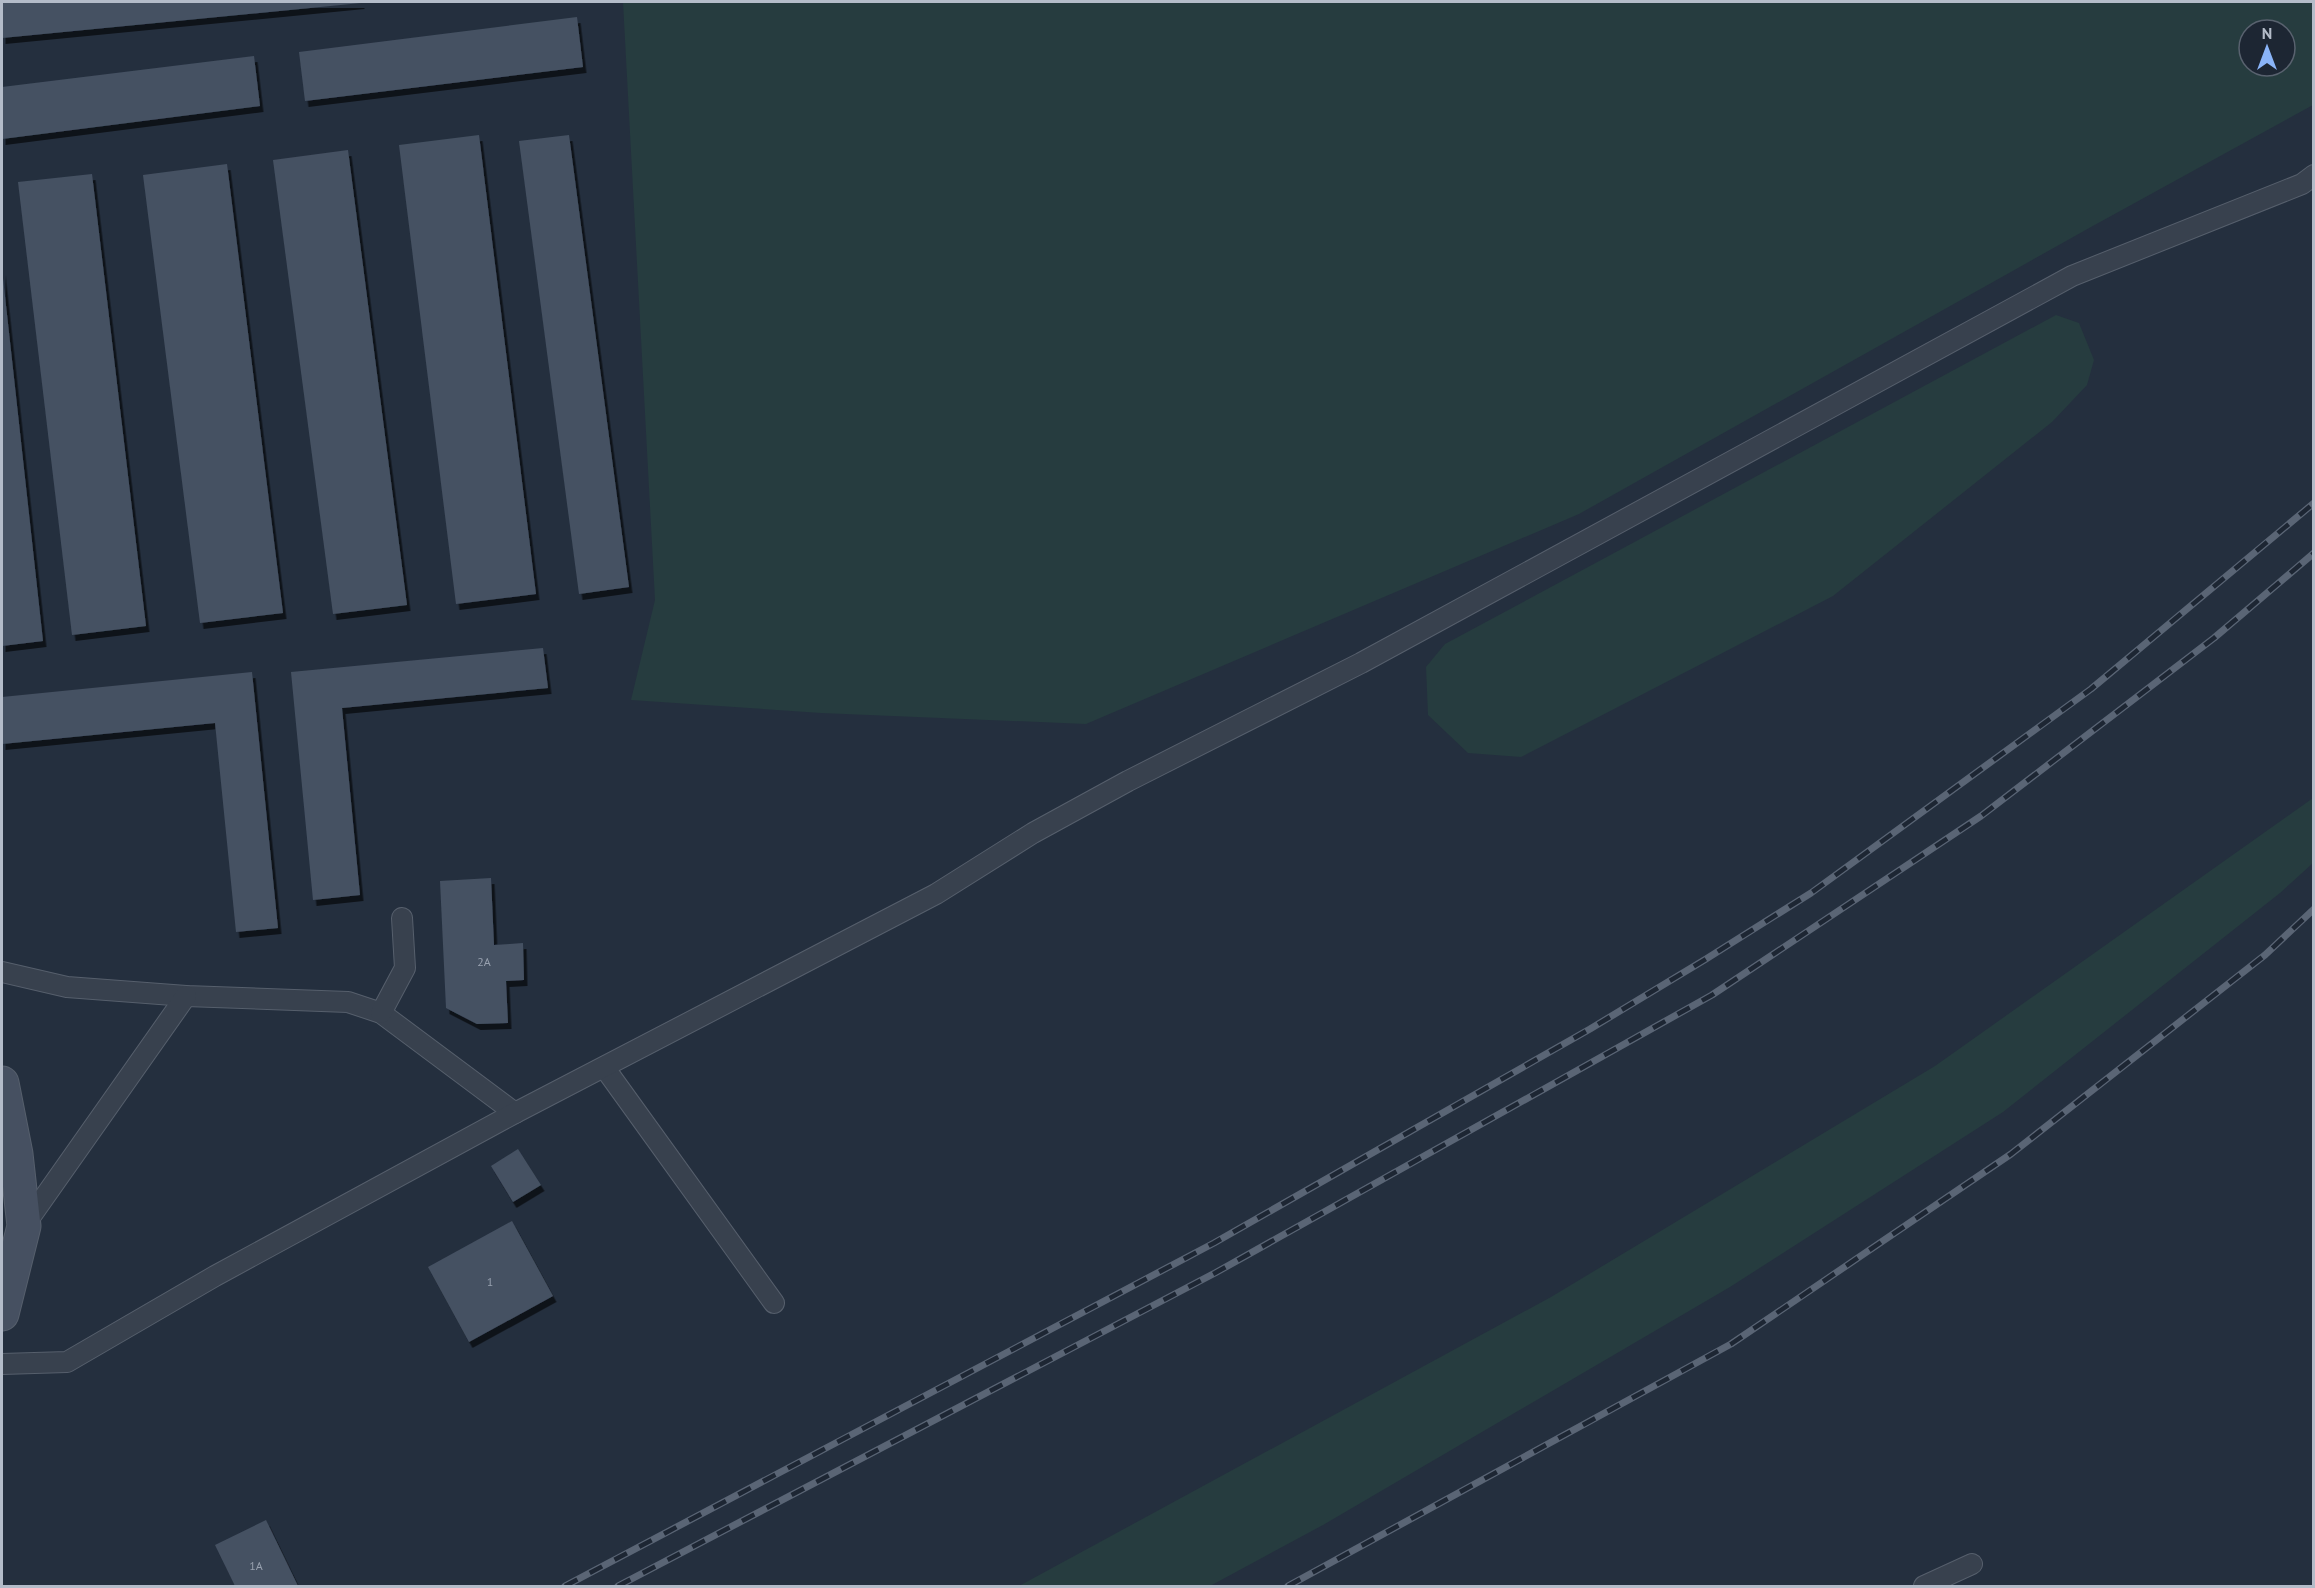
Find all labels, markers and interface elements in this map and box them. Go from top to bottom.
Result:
north arrow [2237,18,2297,78]
text: N [2262,23,2272,43]
house number: 2А [477,954,491,969]
house number: 1 [487,1274,493,1289]
house number: 1А [249,1558,263,1573]

